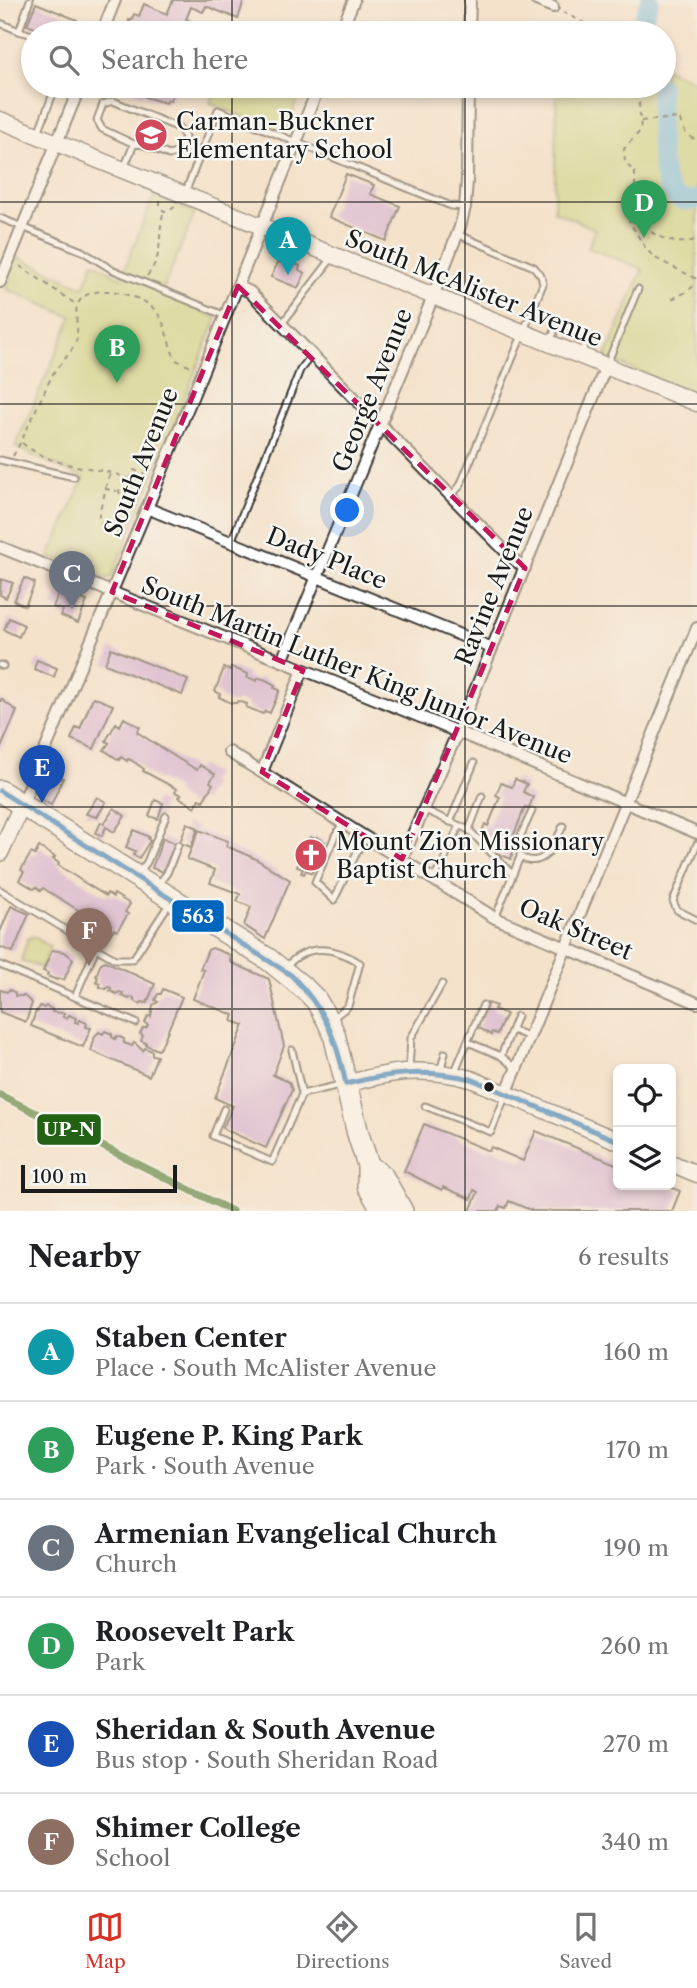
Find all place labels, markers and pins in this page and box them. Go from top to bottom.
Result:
place label: Carman-Buckner Elementary School [176,107,393,164]
school or university icon: Carman-Buckner Elementary School [132,116,170,154]
pin: D [621,180,667,238]
pin: A [265,217,311,275]
pin: B [94,325,140,383]
pin: C [49,551,95,609]
pin: E [19,745,65,803]
place label: Mount Zion Missionary Baptist Church [336,827,605,884]
church icon: Mount Zion Missionary Baptist Church [292,836,330,874]
pin: F [66,908,112,966]
unlabelled marker [482,1080,496,1094]

